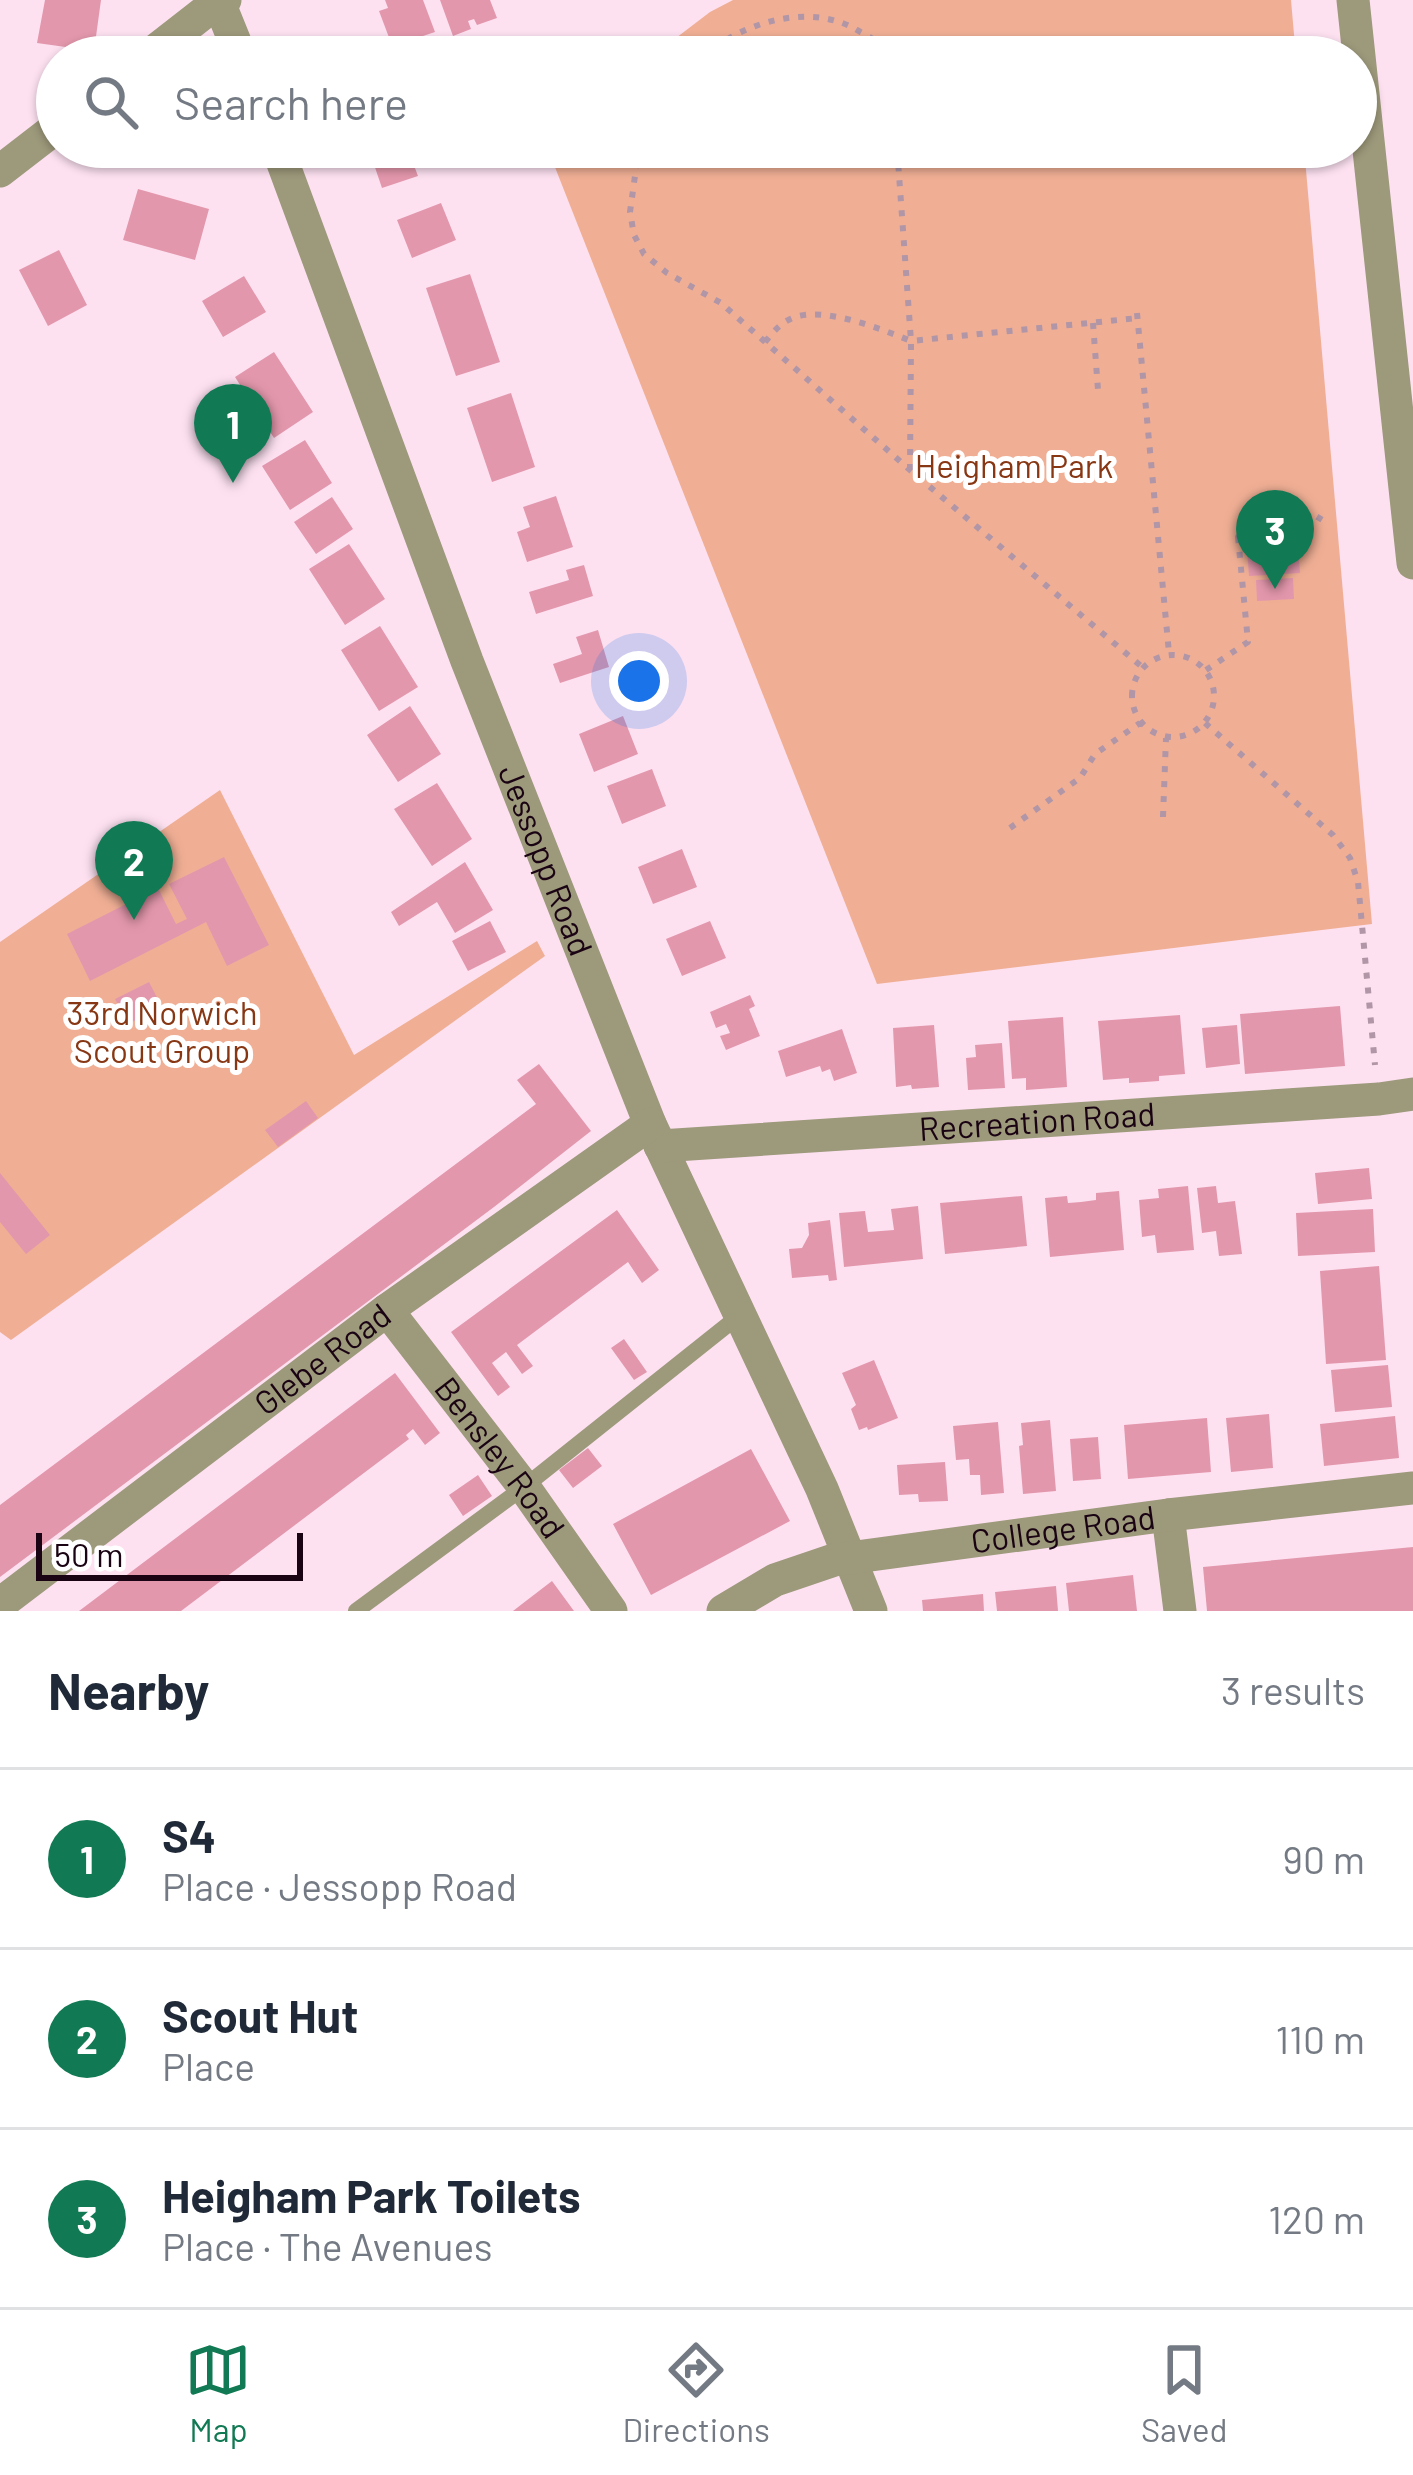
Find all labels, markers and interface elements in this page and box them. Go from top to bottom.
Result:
search box [36,36,1377,168]
icon: search [78,69,144,135]
text: Search here [174,75,408,129]
pin: 1 [194,384,272,483]
park label: Heigham Park [915,445,1113,485]
pin: 3 [1236,490,1314,589]
your location [609,651,669,711]
street label: Jessopp Road [491,759,602,961]
pin: 2 [95,821,173,920]
park label: 33rd Norwich Scout Group [67,992,257,1070]
street label: Recreation Road [918,1093,1157,1148]
street label: Glebe Road [246,1294,398,1423]
street label: Bensley Road [427,1368,574,1545]
street label: College Road [968,1496,1158,1560]
scale bar [36,1527,303,1580]
text: 50 m [54,1534,124,1574]
text: Nearby [48,1659,209,1720]
text: 3 results [1221,1666,1365,1713]
text: S4 [162,1808,216,1862]
text: 1 [80,1835,94,1882]
text: 90 m [1283,1835,1365,1882]
text: Place · Jessopp Road [162,1862,517,1909]
text: Scout Hut [162,1988,358,2042]
text: 2 [76,2015,98,2062]
text: 110 m [1275,2015,1365,2062]
text: Place [162,2042,255,2089]
text: Heigham Park Toilets [162,2168,581,2222]
text: 3 [76,2195,98,2242]
text: 120 m [1268,2195,1365,2242]
text: Place · The Avenues [162,2222,493,2269]
tab: Map [185,2337,251,2449]
tab: Directions [622,2337,770,2449]
tab: Saved [1141,2337,1228,2449]

